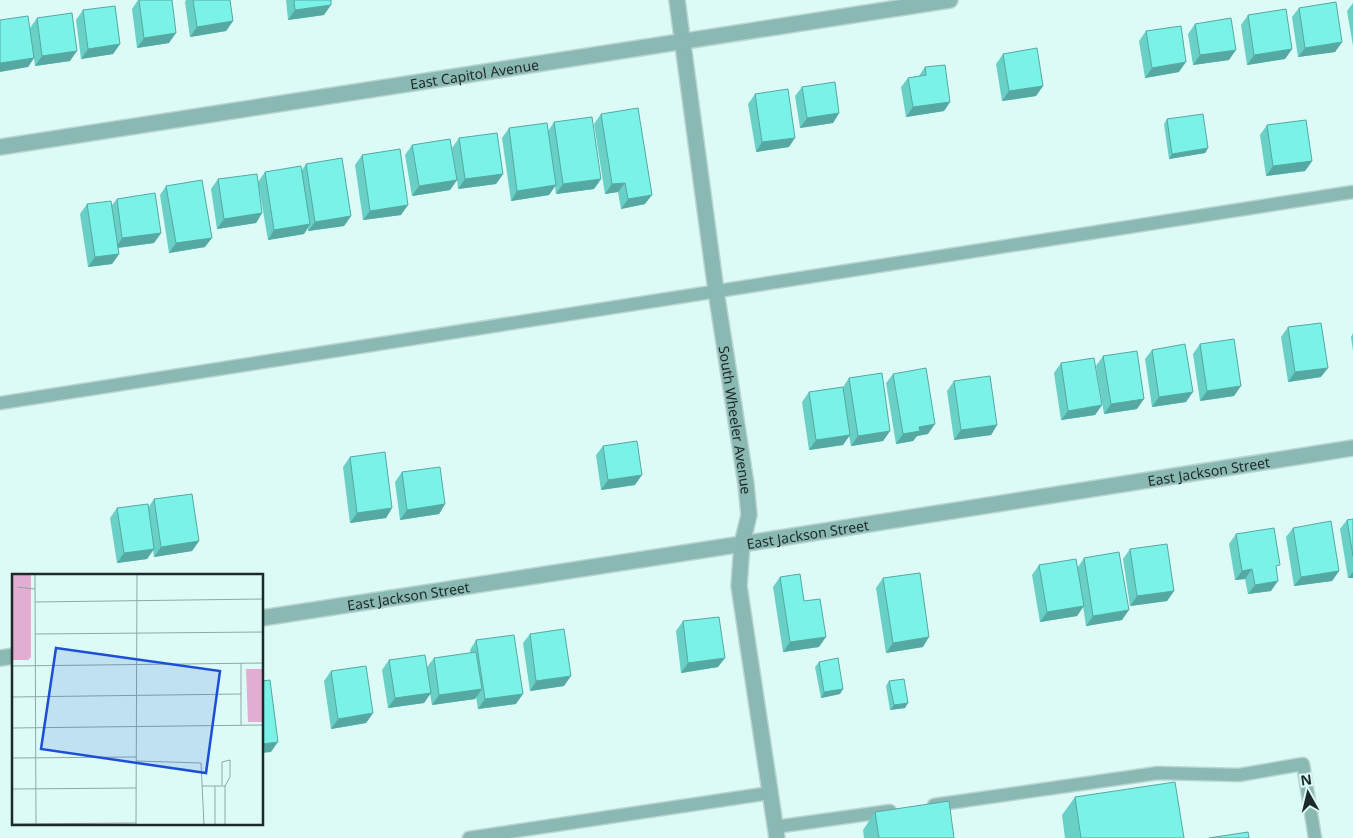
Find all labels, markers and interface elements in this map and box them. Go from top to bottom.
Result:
street label: East Capitol Avenue [409,54,540,93]
street label: South Wheeler Avenue [715,344,756,495]
street label: East Jackson Street [1146,452,1271,490]
street label: East Jackson Street [745,515,870,553]
inset map [12,574,264,826]
street label: East Jackson Street [346,577,471,614]
north arrow [1283,768,1333,818]
text: N [1299,769,1313,790]

